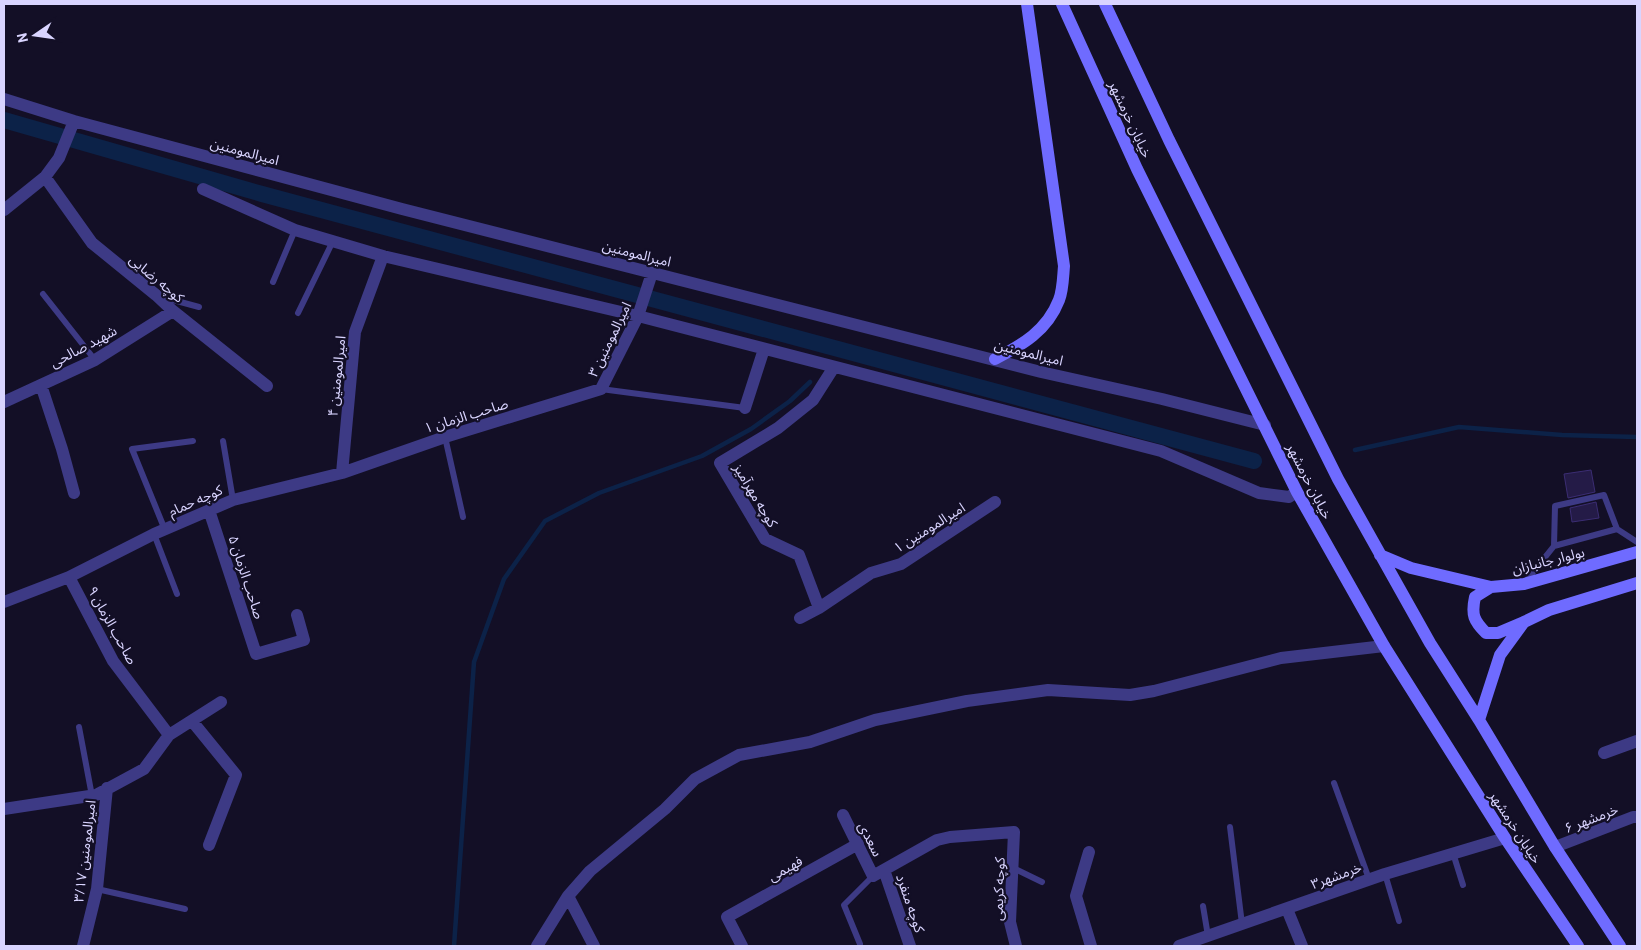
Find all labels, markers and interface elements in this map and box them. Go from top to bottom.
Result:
north arrow [10,10,60,60]
text: N [13,32,31,44]
street label: خیابان خرمشهر [1104,77,1156,161]
street label: امیرالمومنین [209,134,281,169]
street label: امیرالمومنین [601,236,673,271]
street label: کوچه رضایی [125,250,188,307]
street label: امیرالمومنین ۳ [584,299,635,380]
street label: شهید صالحی [47,321,120,372]
street label: امیرالمومنین ۴ [323,335,350,417]
street label: امیرالمومنین [993,335,1065,370]
street label: صاحب الزمان ۱ [422,394,511,437]
street label: خیابان خرمشهر [1282,439,1336,522]
street label: کوچه مهرآمیز [728,459,782,531]
street label: کوچه حمام [165,480,226,522]
street label: امیرالمومنین ۱ [890,498,968,557]
street label: صاحب الزمان ۵ [225,533,269,622]
street label: بولوار جانبازان [1510,543,1587,578]
street label: صاحب الزمان ۹ [84,583,142,668]
street label: خیابان خرمشهر [1485,787,1546,867]
street label: امیرالمومنین ۳/۱۷ [69,799,100,903]
street label: خرمشهر ۶ [1562,800,1621,837]
street label: سعدی [854,819,887,860]
street label: فهیمی [765,852,806,885]
street label: کوچه کریمی [988,857,1010,921]
street label: خرمشهر۳ [1308,858,1364,893]
street label: کوچه منفرد [891,871,929,936]

